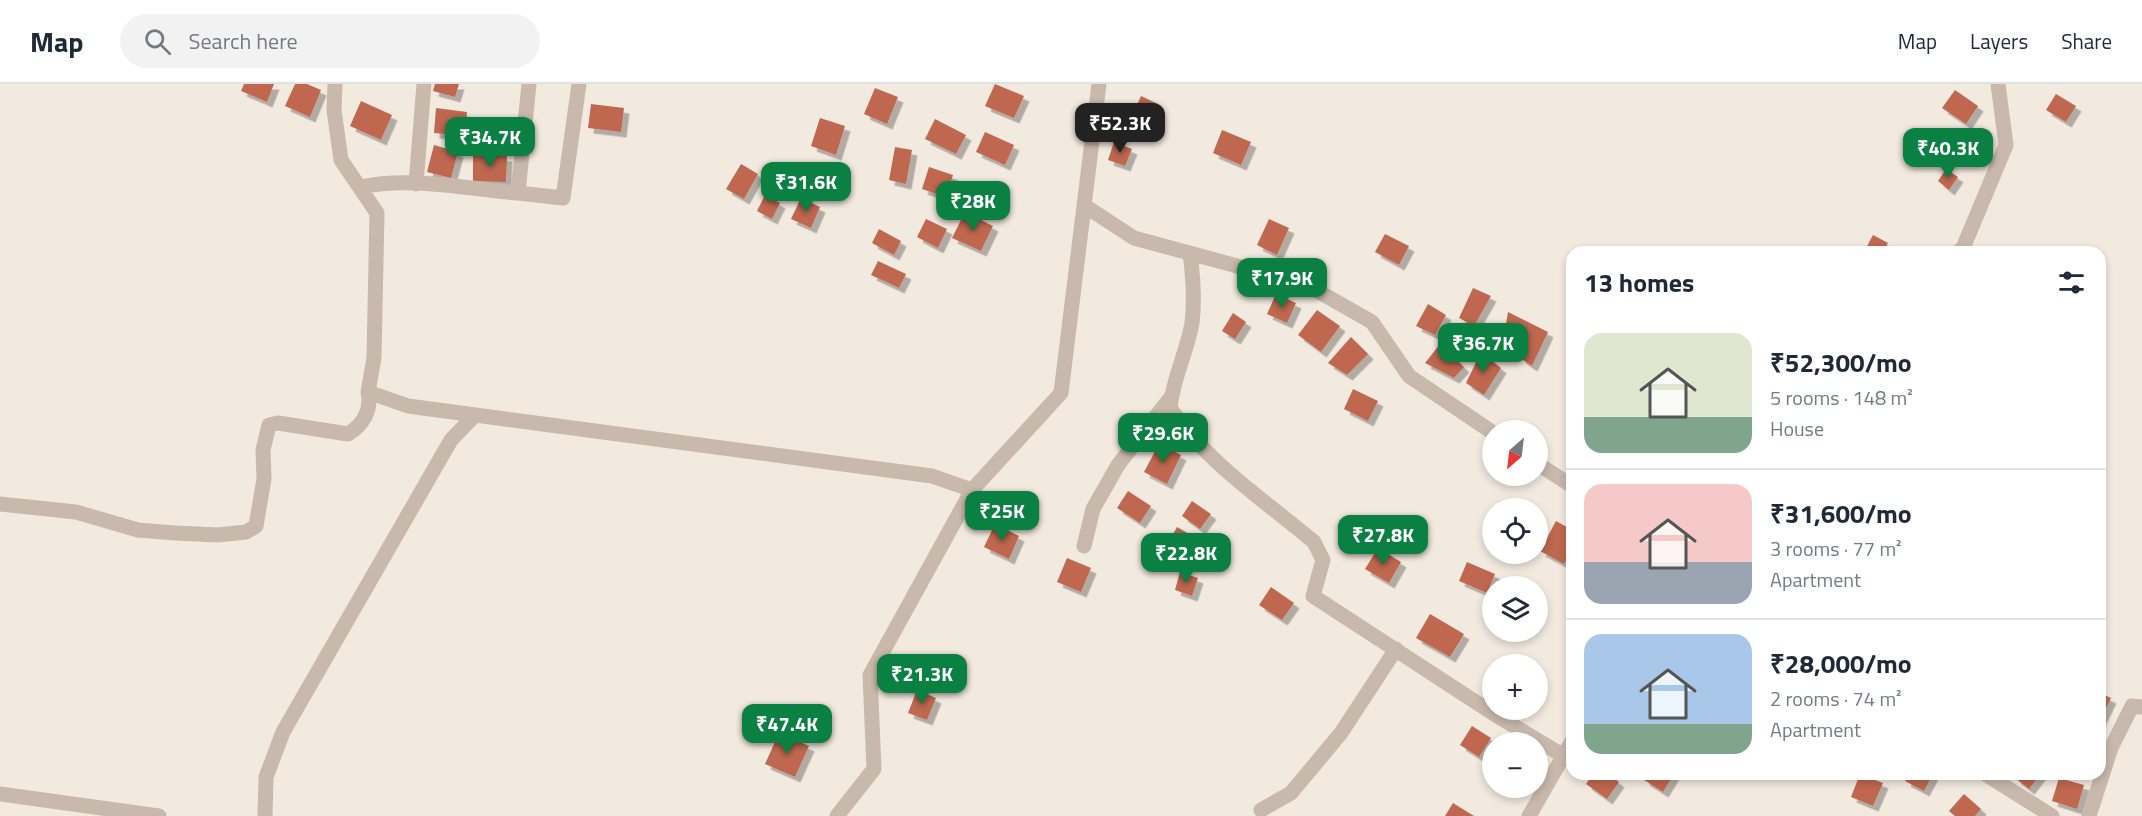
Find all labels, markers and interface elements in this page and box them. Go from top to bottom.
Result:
search box [120,14,540,68]
text: Map [30,20,84,63]
text: Search here [189,24,298,58]
icon: search [141,25,174,58]
text: Map [1898,25,1937,57]
text: Layers [1970,25,2028,57]
text: Share [2061,25,2112,57]
pin: ₹52.3K [1071,103,1169,154]
text: ₹52.3K [1089,107,1151,138]
pin: ₹34.7K [441,117,539,168]
text: ₹34.7K [459,121,521,152]
pin: ₹40.3K [1899,128,1997,179]
text: ₹40.3K [1917,132,1979,163]
pin: ₹31.6K [757,162,855,213]
text: ₹31.6K [775,166,837,197]
pin: ₹28K [937,181,1009,232]
text: ₹28K [950,185,996,216]
pin: ₹17.9K [1233,258,1331,309]
text: ₹17.9K [1251,262,1313,293]
text: 13 homes [1584,263,1694,302]
icon: filters [2055,266,2088,299]
pin: ₹36.7K [1434,323,1532,374]
text: ₹36.7K [1452,327,1514,358]
text: ₹52,300/mo [1770,343,1912,382]
icon: home [1632,357,1704,429]
text: 5 rooms · 148 m² [1770,382,1913,413]
pin: ₹29.6K [1114,413,1212,464]
text: House [1770,413,1824,444]
text: ₹29.6K [1132,417,1194,448]
north arrow [1482,420,1548,486]
map controls [1482,420,1548,798]
pin: ₹25K [966,491,1038,542]
text: ₹31,600/mo [1770,494,1912,533]
text: ₹25K [979,495,1025,526]
button: locate [1482,498,1548,564]
icon: home [1632,508,1704,580]
pin: ₹27.8K [1334,515,1432,566]
text: ₹27.8K [1352,519,1414,550]
pin: ₹22.8K [1137,533,1235,584]
text: 3 rooms · 77 m² [1770,533,1902,564]
text: ₹22.8K [1155,537,1217,568]
text: Apartment [1770,564,1861,595]
button: layers [1482,576,1548,642]
text: ₹28,000/mo [1770,644,1912,683]
pin: ₹21.3K [873,654,971,705]
button: + [1482,654,1548,720]
text: ₹21.3K [891,658,953,689]
icon: home [1632,658,1704,730]
text: 2 rooms · 74 m² [1770,683,1902,714]
pin: ₹47.4K [738,704,836,755]
text: ₹47.4K [756,708,818,739]
text: Apartment [1770,714,1861,745]
button: − [1482,732,1548,798]

